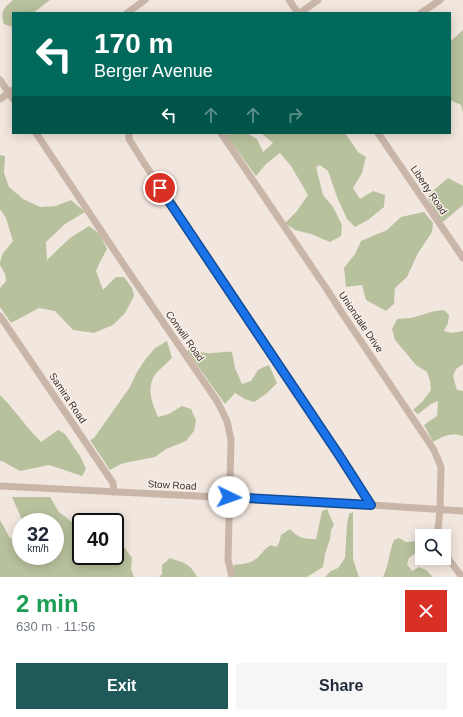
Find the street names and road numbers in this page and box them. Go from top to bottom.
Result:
street label: Liberty Road [409,163,449,217]
street label: Uniondale Drive [337,289,386,355]
street label: Conwill Road [164,309,206,363]
street label: Samira Road [47,371,89,425]
street label: Stow Road [147,478,197,492]

